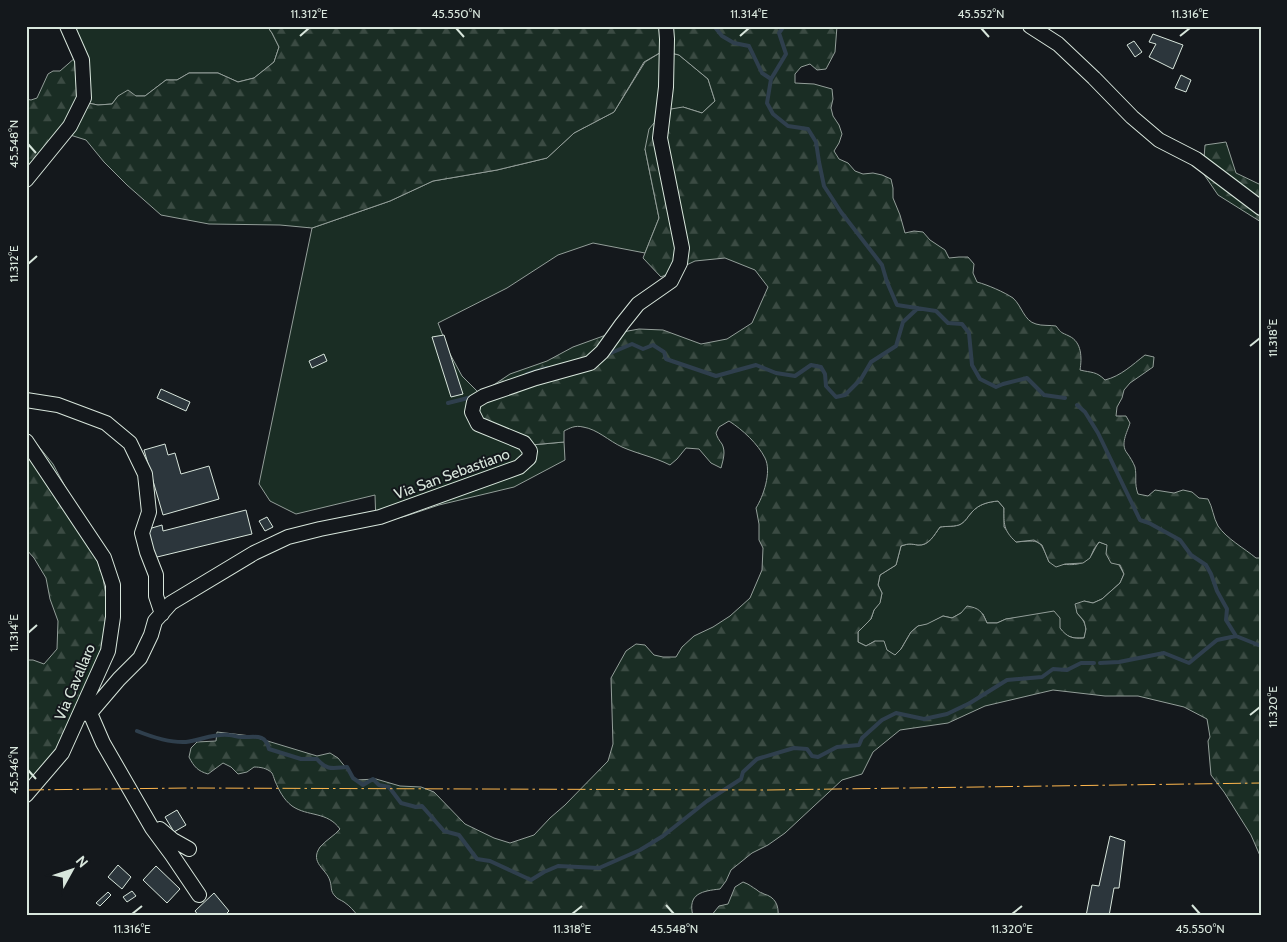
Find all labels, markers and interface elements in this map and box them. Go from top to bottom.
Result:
text: 11.312°E [290,6,328,21]
text: 45.550°N [431,6,481,21]
text: 11.314°E [730,6,768,21]
text: 45.552°N [957,6,1005,21]
text: 11.316°E [1171,6,1209,21]
text: 45.548°N [6,120,21,168]
text: 11.312°E [6,245,21,283]
text: 11.318°E [1265,319,1280,357]
street label: Via San Sebastiano [392,445,512,503]
text: 11.314°E [6,614,21,652]
street label: Via Cavallaro [51,641,99,723]
text: 11.320°E [1265,686,1280,728]
text: 45.546°N [6,746,21,794]
north arrow [48,844,98,894]
text: N [72,852,92,871]
text: 11.316°E [113,921,151,936]
text: 11.318°E [553,921,591,936]
text: 45.548°N [650,921,698,936]
text: 11.320°E [991,921,1033,936]
text: 45.550°N [1175,921,1225,936]

